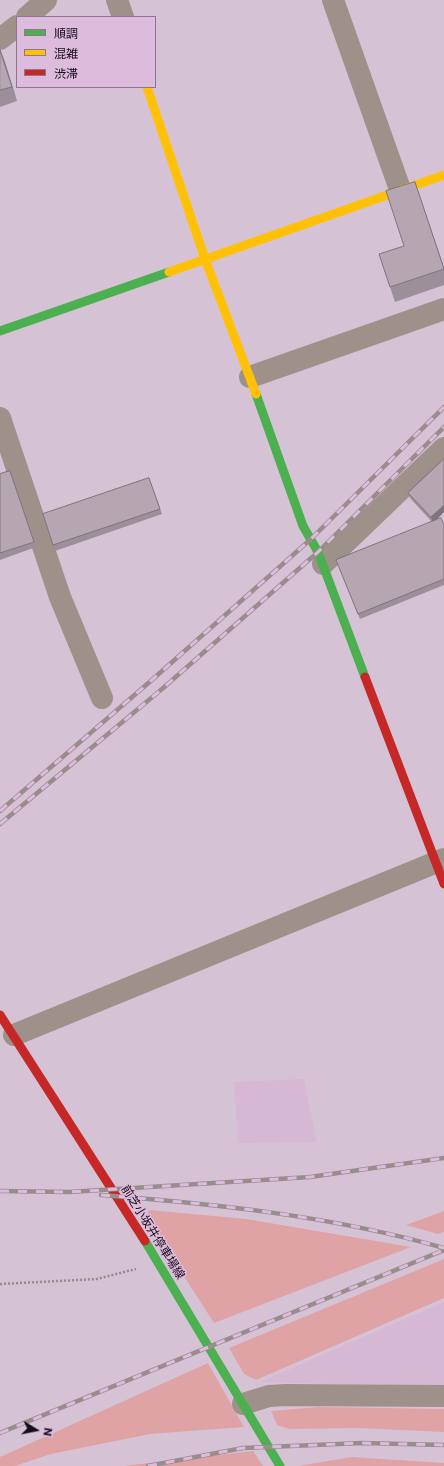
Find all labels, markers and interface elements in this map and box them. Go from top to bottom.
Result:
legend [16,16,156,88]
text: 順調 [54,26,78,40]
text: 混雑 [54,46,78,60]
text: 渋滞 [54,66,78,80]
street label: 前芝小坂井停車場線 [118,1182,188,1282]
north arrow [16,1410,56,1450]
text: N [41,1427,55,1437]

